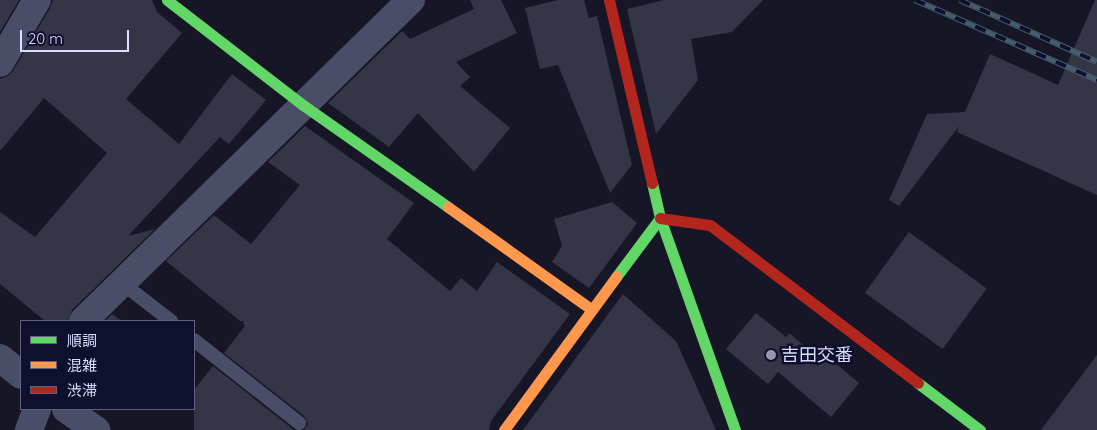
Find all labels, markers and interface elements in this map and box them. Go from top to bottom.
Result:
scale bar [22,20,131,52]
text: 20 m [28,29,63,48]
legend [20,320,195,410]
text: 順調 [67,331,97,350]
place label: 吉田交番 [781,344,853,366]
marker: 吉田交番 [765,349,777,361]
text: 混雑 [67,356,97,375]
text: 渋滞 [67,381,97,400]

